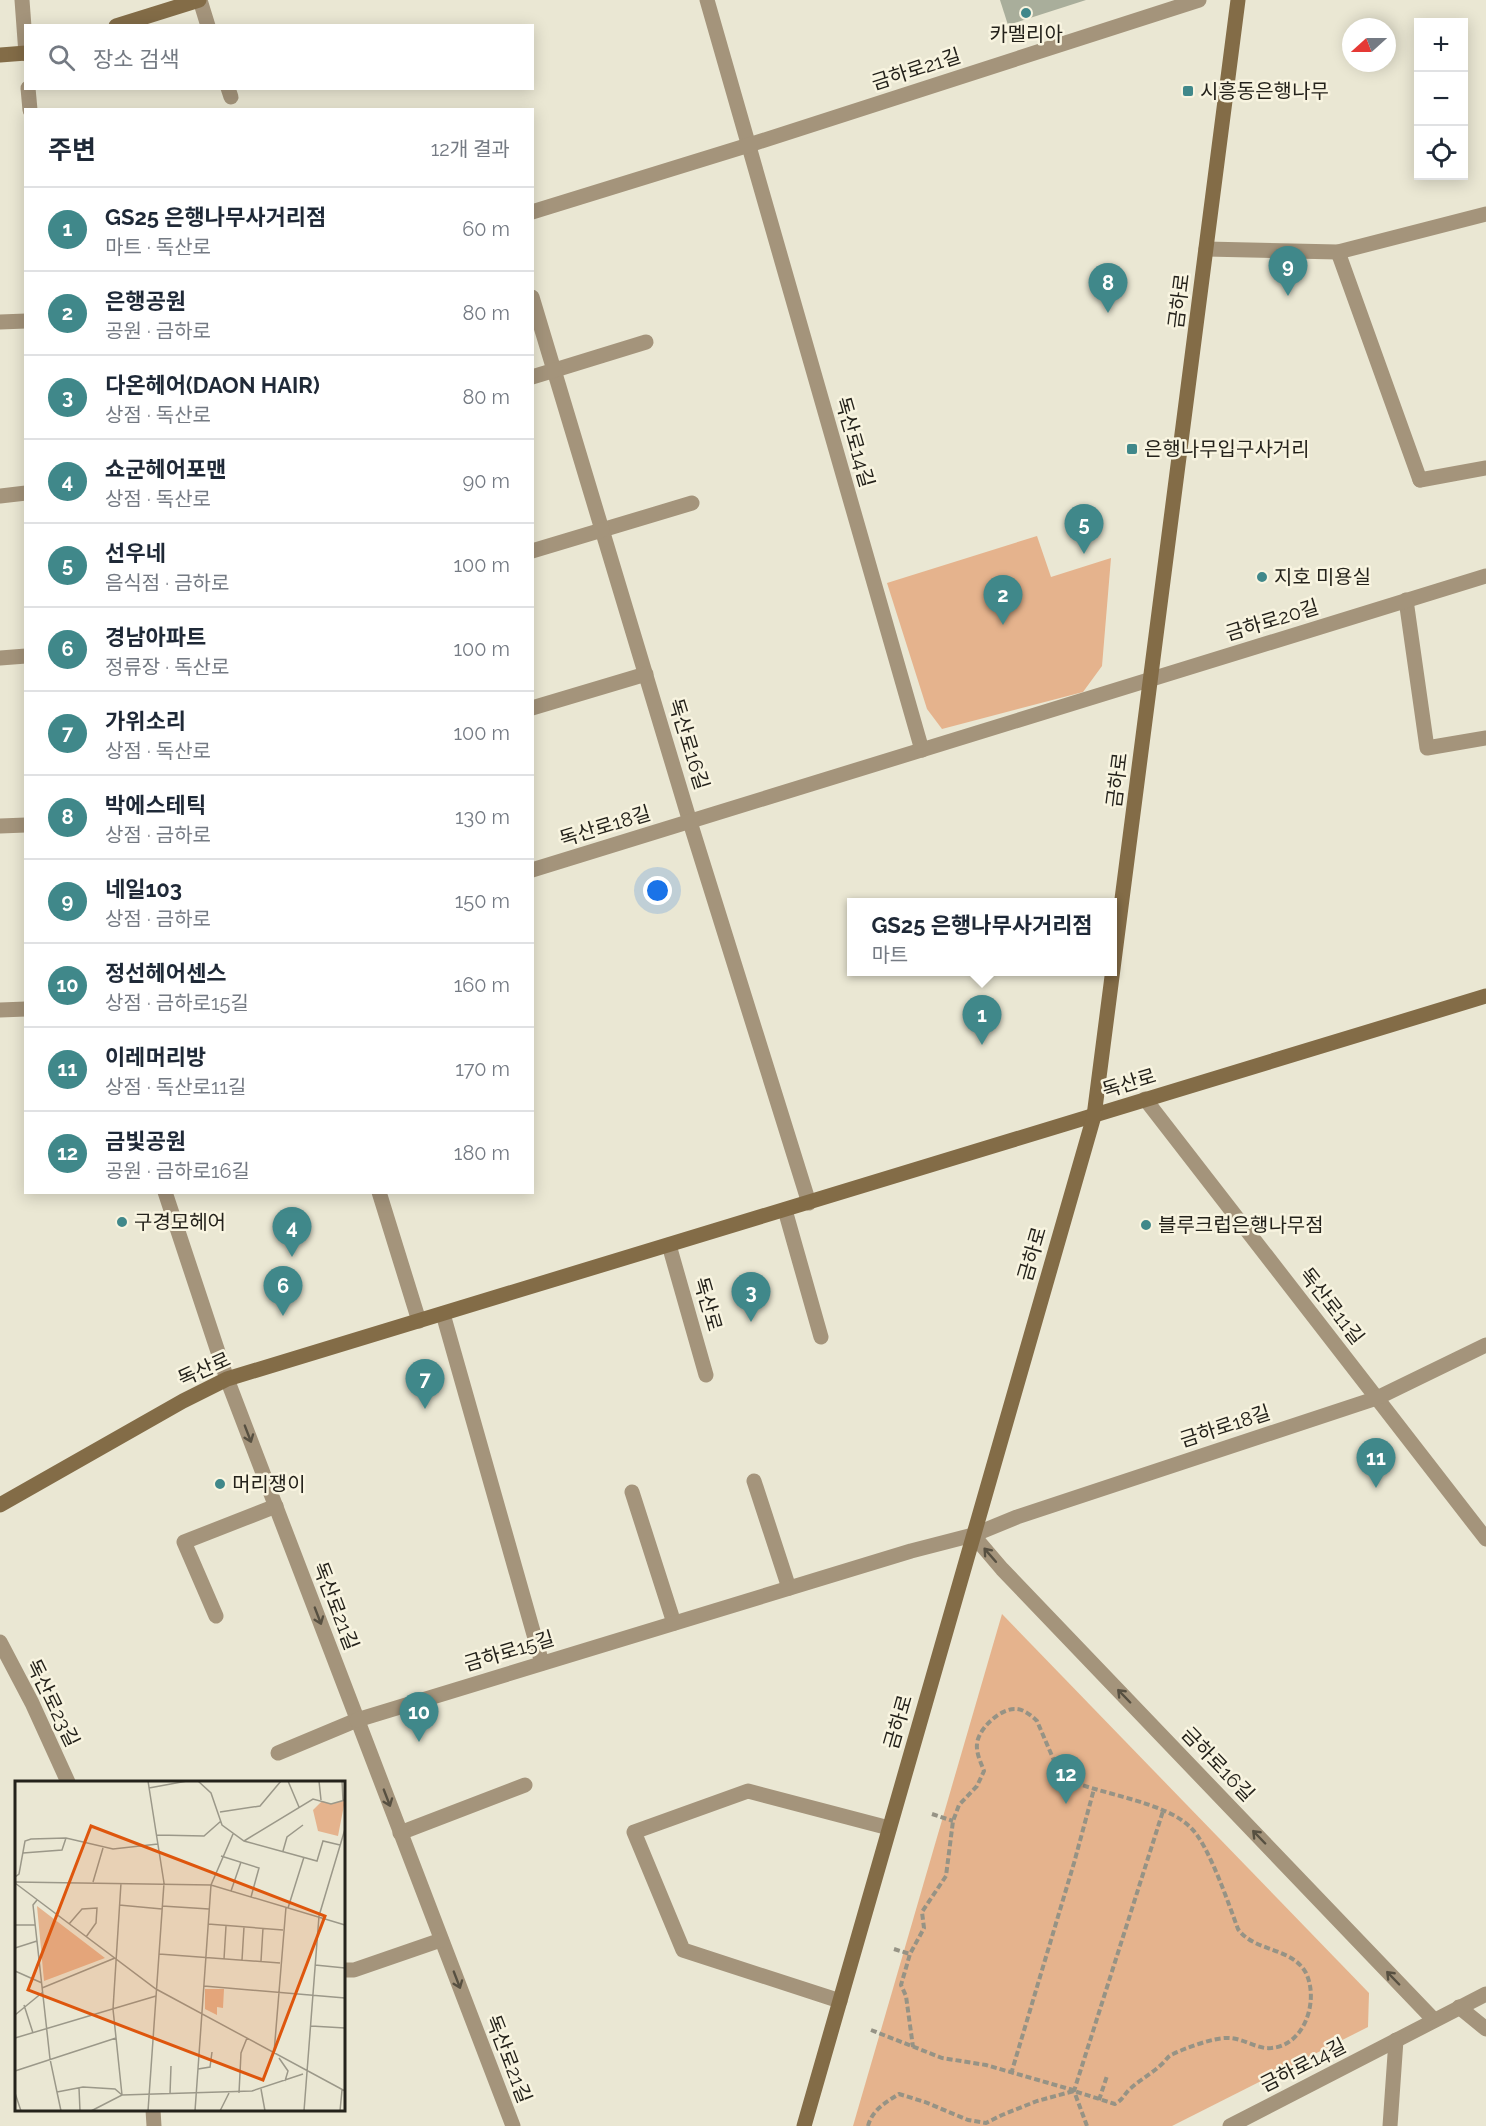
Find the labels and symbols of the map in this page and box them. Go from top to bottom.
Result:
marker: 카멜리아 [1019,6,1033,20]
north arrow [1342,18,1396,72]
place label: 카멜리아 [989,22,1063,46]
street label: 금하로21길 [868,43,964,95]
place label: 시흥동은행나무 [1200,79,1329,103]
marker: 시흥동은행나무 [1181,84,1195,98]
pin: 9 [1268,246,1308,296]
pin: 8 [1088,264,1128,313]
street label: 금하로 [1164,272,1194,330]
street label: 독산로14길 [831,394,879,490]
place label: 은행나무입구사거리 [1144,437,1310,461]
marker: 은행나무입구사거리 [1125,442,1139,456]
pin: 5 [1064,504,1104,554]
place label: 지호 미용실 [1274,565,1371,589]
marker: 지호 미용실 [1255,570,1269,584]
pin: 2 [984,576,1022,625]
street label: 금하로20길 [1222,594,1322,646]
street label: 독산로16길 [664,695,714,793]
street label: 금하로 [1102,751,1132,809]
street label: 독산로18길 [557,801,653,851]
your location [643,876,672,905]
pin: 1 [962,996,1002,1045]
street label: 독산로 [1099,1063,1159,1103]
pin: 4 [272,1208,312,1257]
place label: 구경모헤어 [134,1210,226,1234]
place label: 블루크럽은행나무점 [1158,1213,1324,1237]
marker: 구경모헤어 [115,1215,129,1229]
marker: 블루크럽은행나무점 [1139,1218,1153,1232]
street label: 금하로 [1013,1224,1051,1284]
street label: 독산로11길 [1295,1263,1369,1349]
pin: 6 [264,1266,302,1316]
pin: 3 [732,1272,771,1322]
street label: 독산로 [689,1274,727,1334]
street label: 독산로 [174,1347,234,1391]
pin: 7 [406,1360,444,1409]
street label: 금하로18길 [1177,1400,1273,1452]
one-way arrow [243,1424,254,1443]
pin: 11 [1356,1438,1396,1488]
place label: 머리쟁이 [232,1472,306,1496]
marker: 머리쟁이 [213,1477,227,1491]
one-way arrow [983,1548,997,1563]
street label: 독산로21길 [308,1558,364,1654]
one-way arrow [313,1606,324,1625]
street label: 금하로15길 [461,1626,557,1676]
street label: 독산로23길 [21,1655,85,1751]
one-way arrow [1117,1689,1131,1704]
pin: 10 [400,1692,438,1742]
street label: 금하로 [879,1692,917,1752]
street label: 금하로16길 [1177,1722,1259,1806]
pin: 12 [1046,1754,1086,1804]
inset map [15,1781,345,2111]
one-way arrow [382,1788,393,1807]
one-way arrow [1251,1830,1266,1845]
one-way arrow [452,1971,463,1989]
one-way arrow [1387,1971,1401,1986]
street label: 독산로21길 [481,2011,537,2107]
street label: 금하로14길 [1256,2033,1350,2097]

